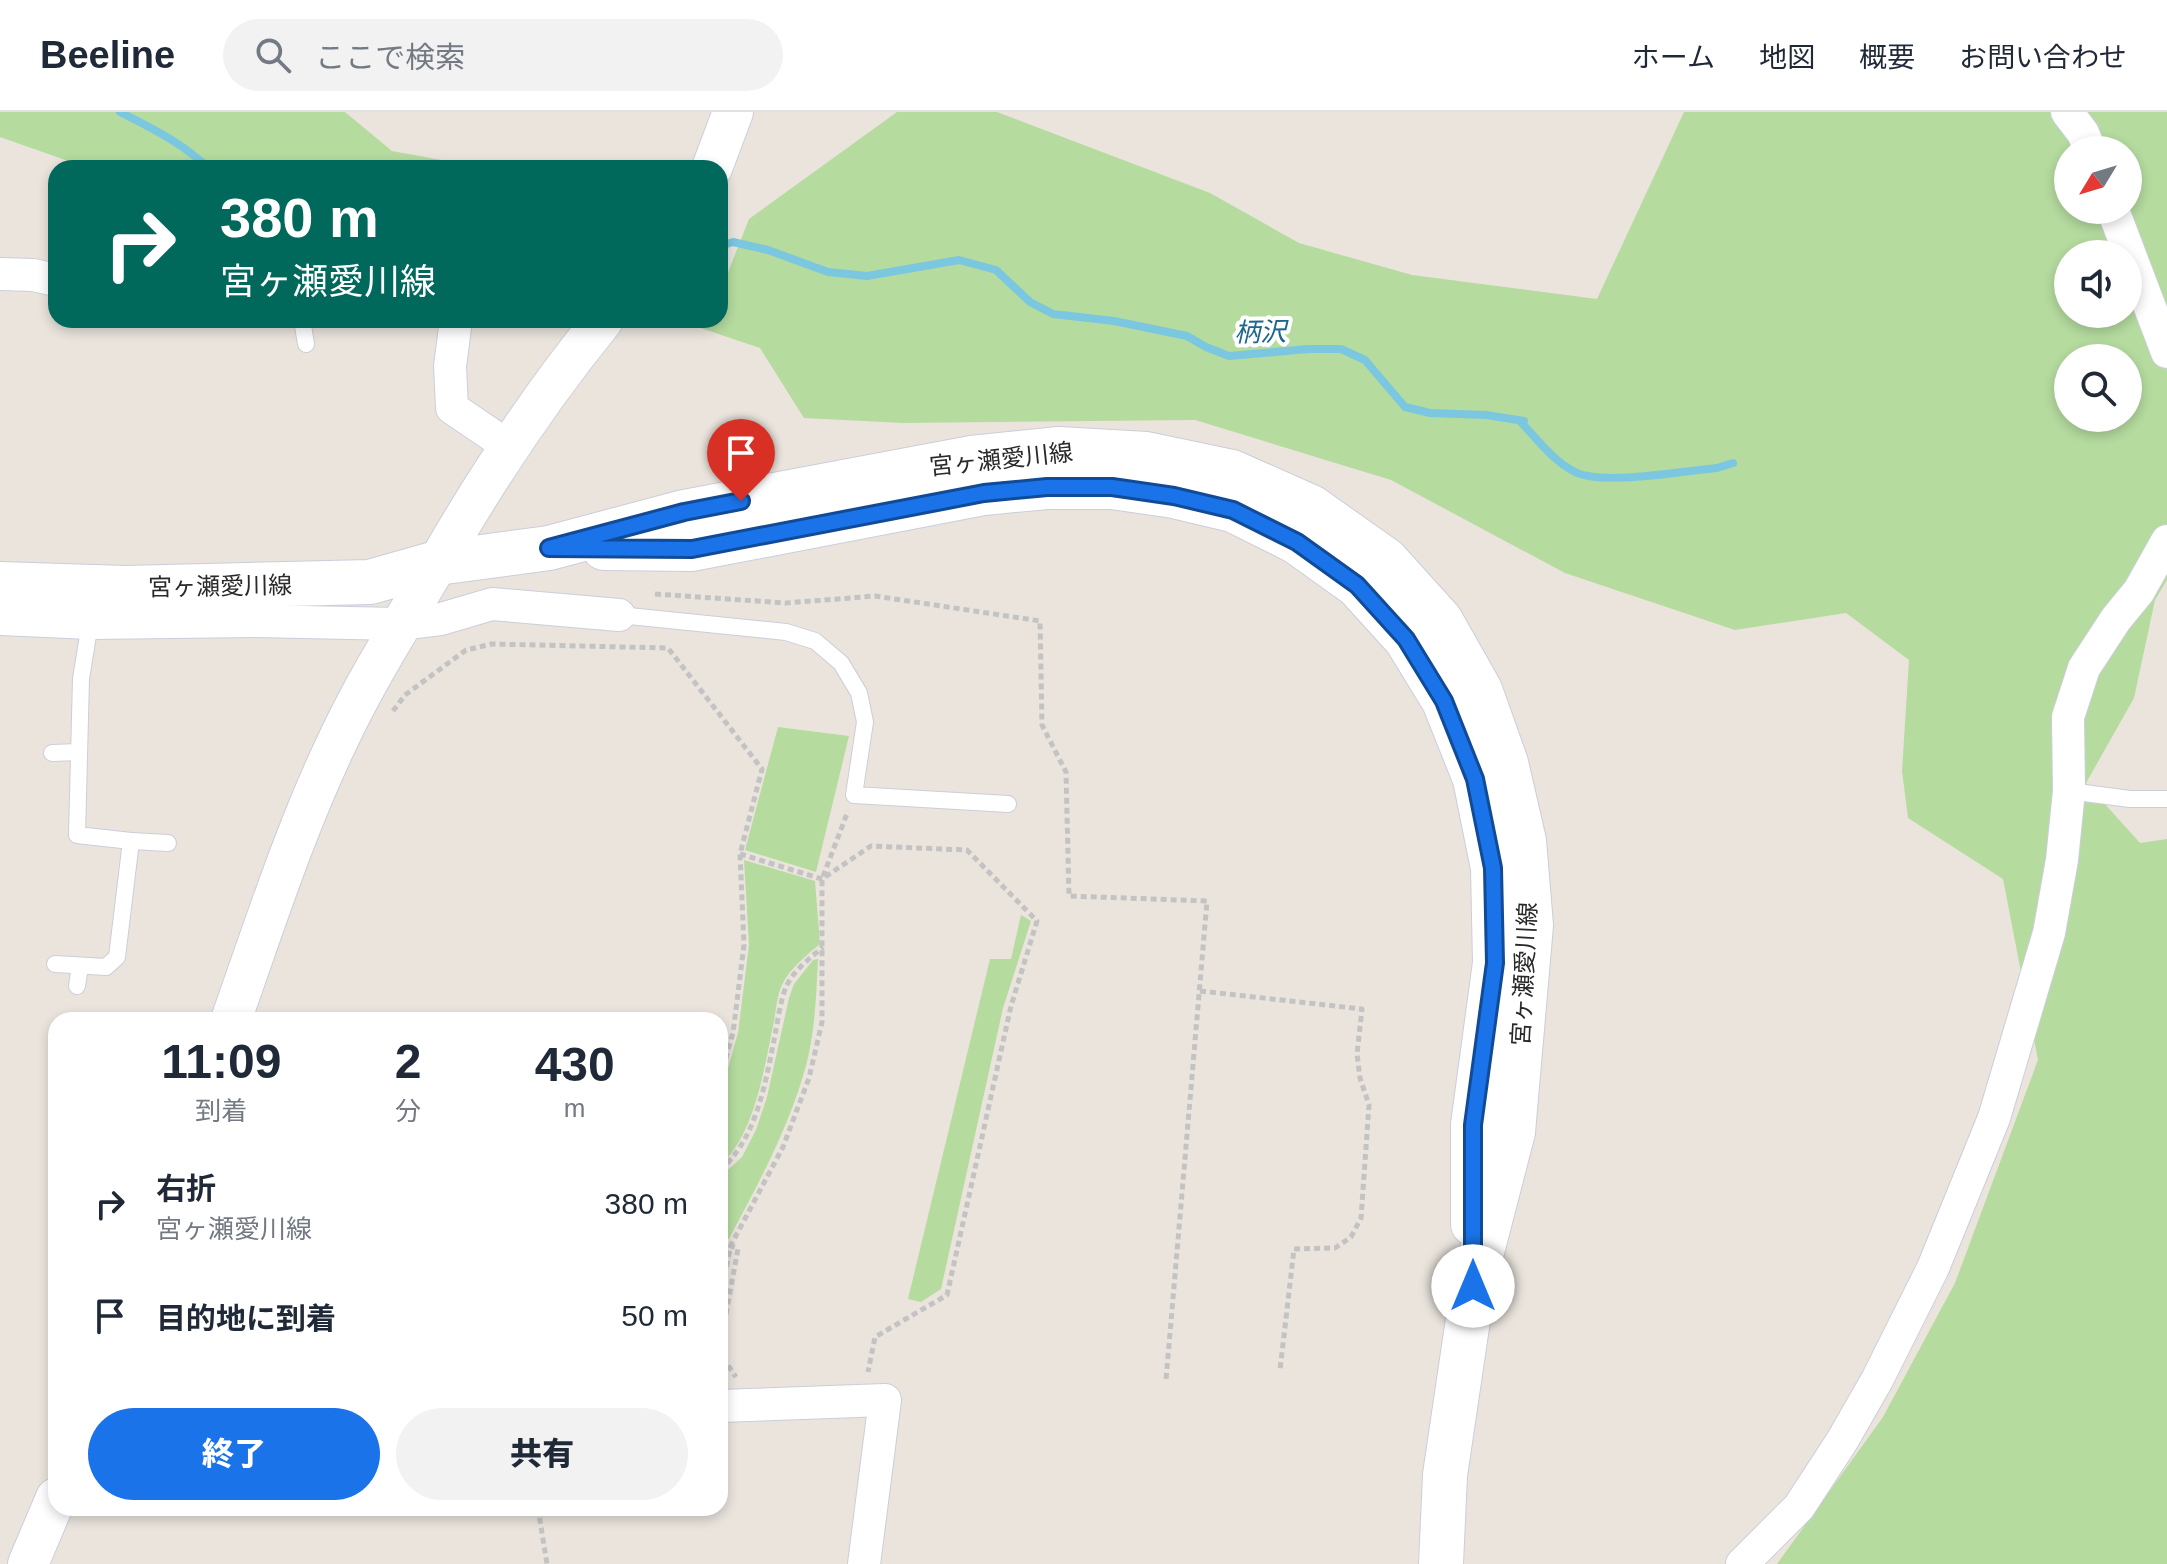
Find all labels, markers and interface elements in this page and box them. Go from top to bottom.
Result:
search box [223,19,783,91]
icon: search [251,33,295,77]
text: Beeline [40,34,175,76]
text: ここで検索 [315,41,465,74]
text: ホーム [1632,42,1715,73]
text: 地図 [1759,42,1815,73]
text: 概要 [1859,42,1915,73]
text: お問い合わせ [1959,42,2127,73]
north arrow [2054,136,2142,224]
map controls [2054,136,2142,432]
text: 380 m [220,186,379,249]
icon: right [88,192,192,296]
button: sound [2054,240,2142,328]
text: 宮ヶ瀬愛川線 [220,261,436,302]
water label: 柄沢 [1234,316,1289,347]
button: search [2054,344,2142,432]
pin [707,419,775,501]
icon: arrive [719,431,763,475]
street label: 宮ヶ瀬愛川線 [928,438,1074,480]
street label: 宮ヶ瀬愛川線 [148,571,292,601]
street label: 宮ヶ瀬愛川線 [1507,901,1541,1047]
text: 11:09 [161,1035,281,1088]
text: 2 [395,1035,421,1088]
text: 430 [535,1038,615,1091]
text: m [564,1093,586,1123]
text: 到着 [195,1096,247,1126]
text: 分 [395,1096,421,1126]
text: 右折 [156,1172,216,1205]
icon: right [88,1182,132,1226]
text: 380 m [605,1187,688,1220]
text: 宮ヶ瀬愛川線 [156,1214,312,1244]
position arrow [1431,1244,1515,1328]
icon: arrive [88,1294,132,1338]
text: 50 m [621,1299,688,1332]
text: 目的地に到着 [156,1302,336,1335]
button: 終了 [88,1408,380,1500]
button: 共有 [396,1408,688,1500]

